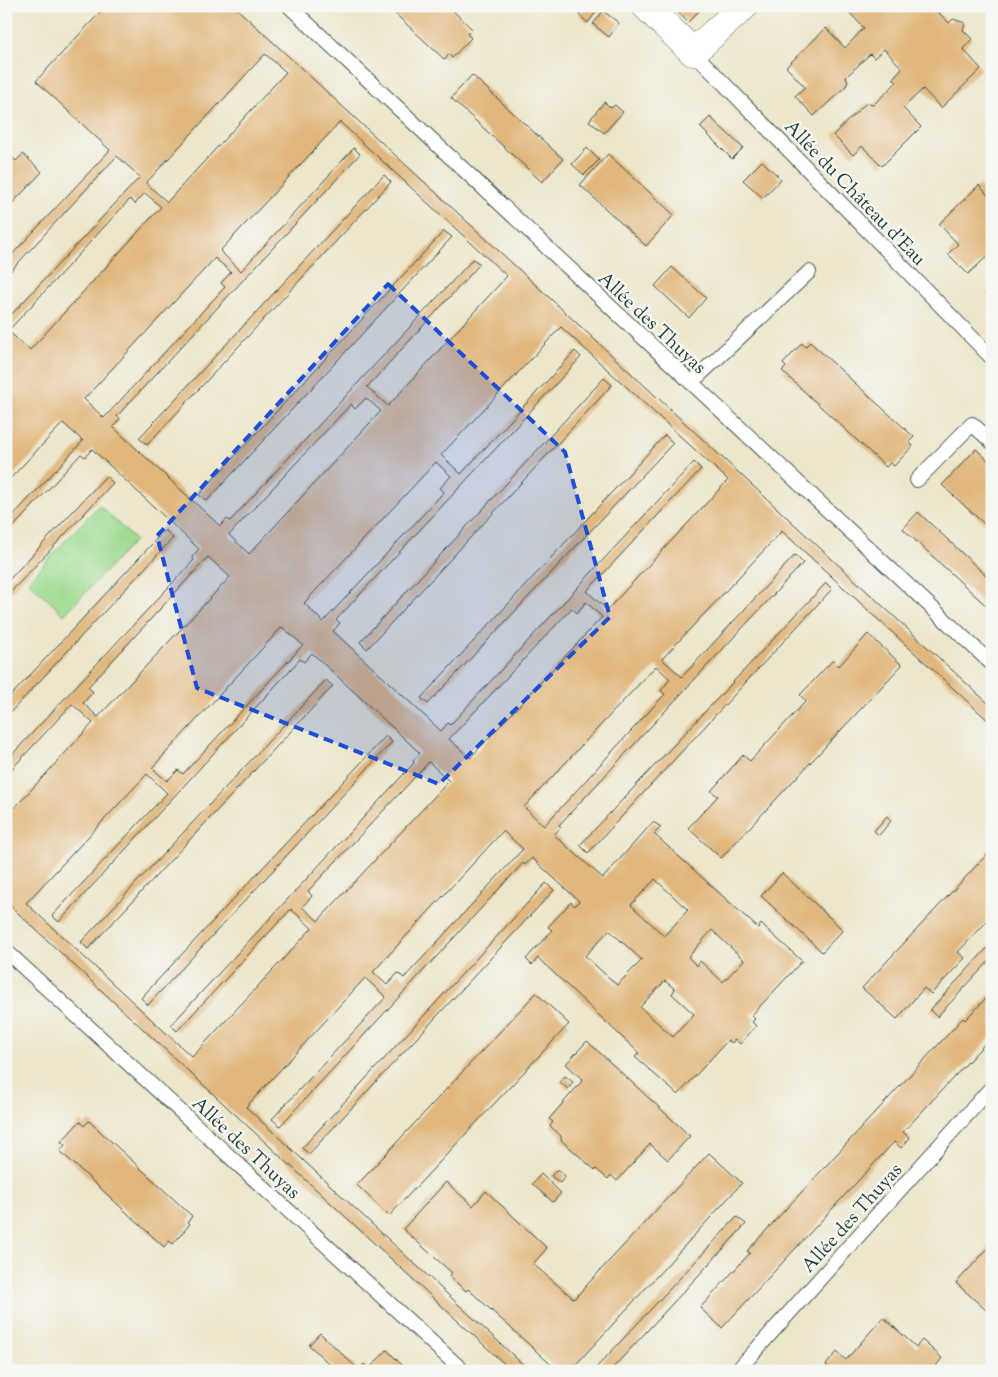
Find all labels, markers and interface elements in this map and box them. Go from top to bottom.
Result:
street label: Allée du Château d'Eau [777,115,931,273]
street label: Allée des Thuyas [591,266,712,381]
street label: Allée des Thuyas [185,1091,306,1206]
street label: Allée des Thuyas [796,1158,910,1280]

